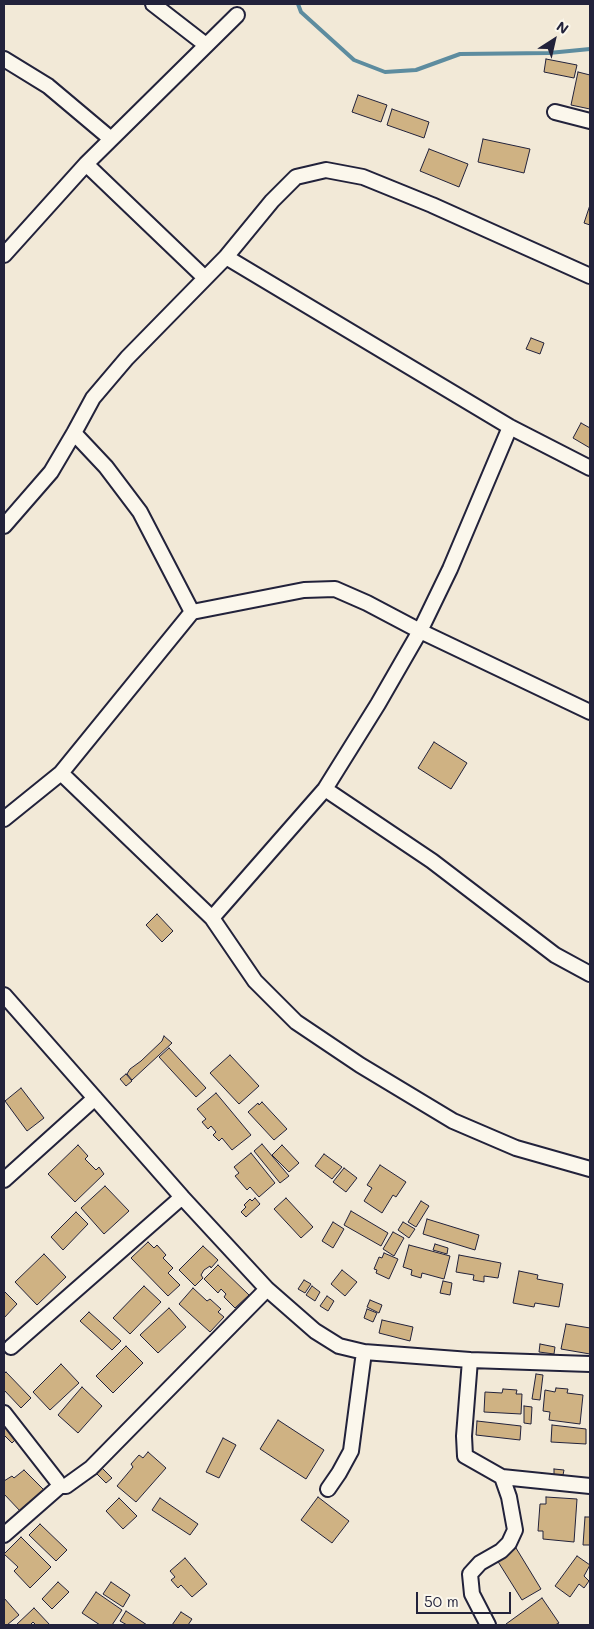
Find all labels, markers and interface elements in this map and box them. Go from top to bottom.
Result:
north arrow [529,15,579,65]
text: N [553,16,573,38]
scale bar [419,1582,514,1614]
text: 50 m [424,1591,459,1611]

